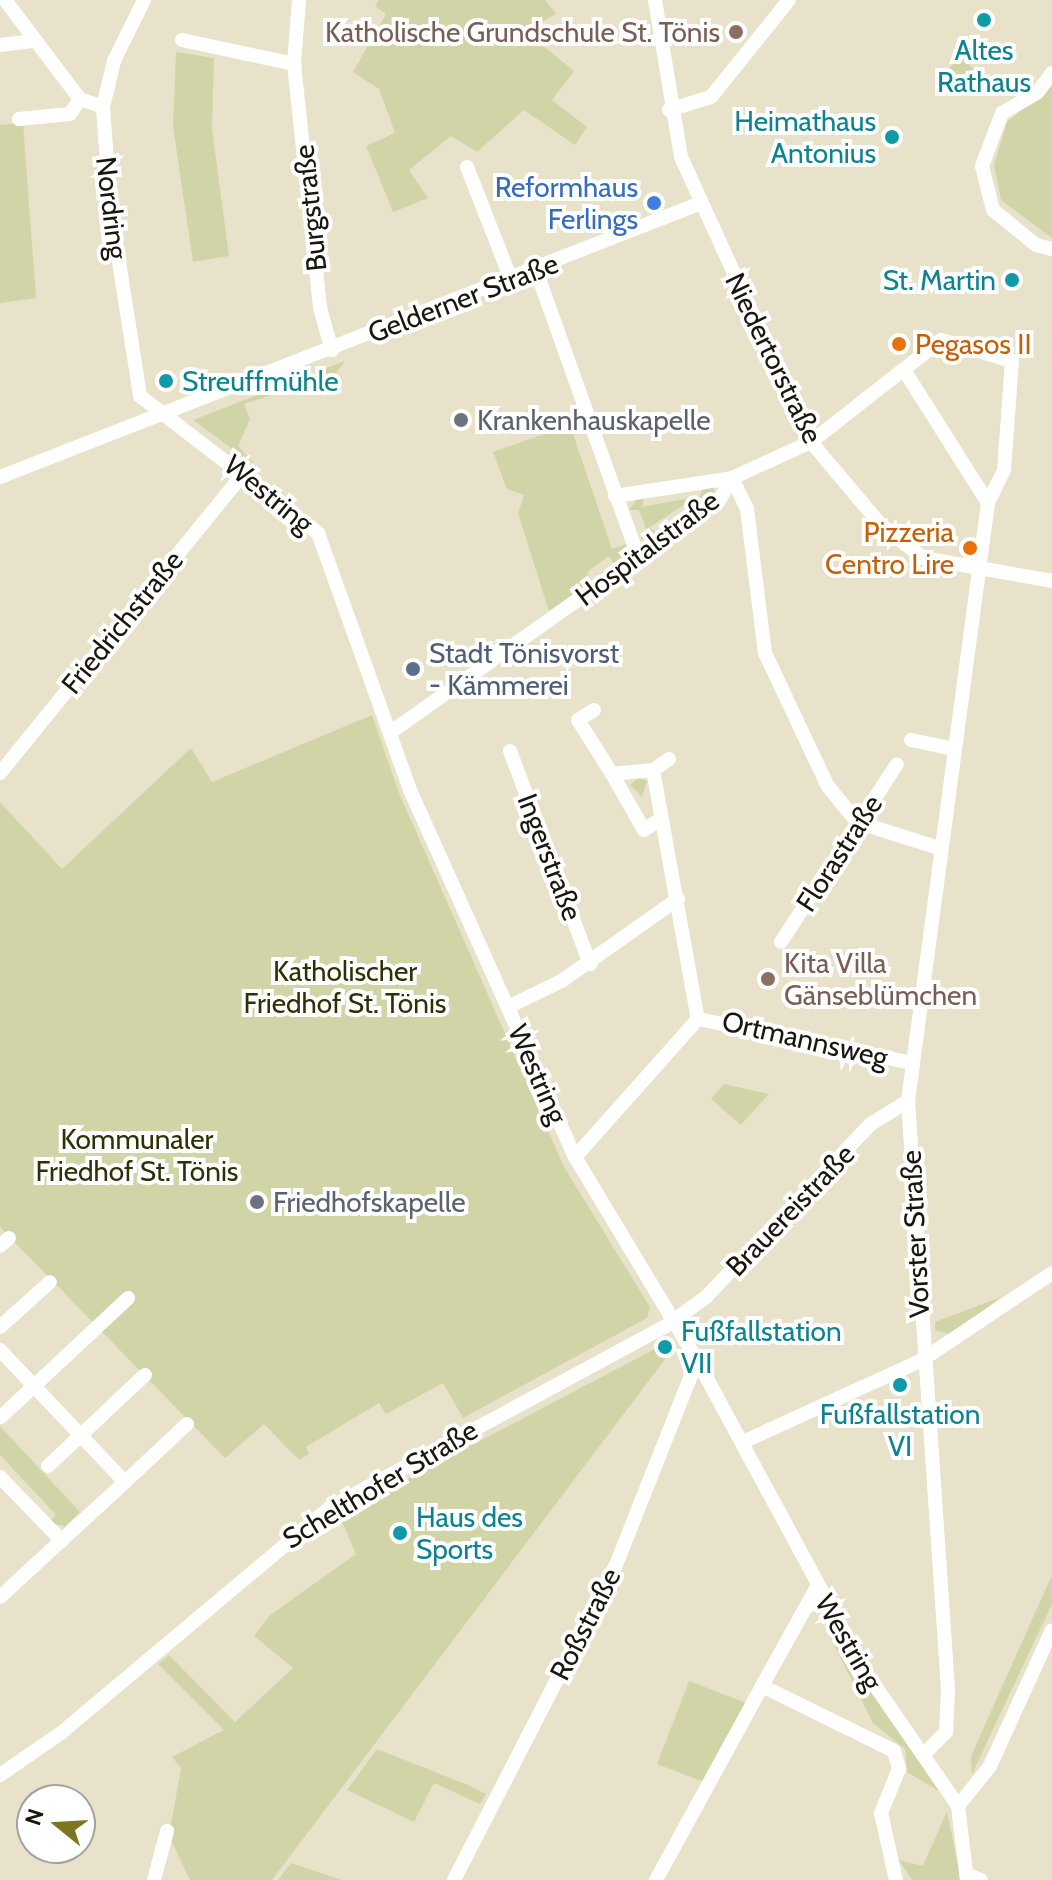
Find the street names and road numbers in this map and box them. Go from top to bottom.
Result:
street label: Burgstraße [287,143,333,273]
street label: Nordring [89,155,135,261]
street label: Gelderner Straße [363,246,563,350]
street label: Niedertorstraße [718,267,830,449]
street label: Westring [218,448,320,540]
street label: Hospitalstraße [569,483,725,613]
street label: Friedrichstraße [54,544,190,700]
street label: Florastraße [789,788,889,918]
street label: Ingerstraße [510,789,590,925]
street label: Ortmannsweg [719,1004,891,1074]
street label: Westring [501,1019,575,1129]
street label: Brauereistraße [719,1137,861,1283]
street label: Vorster Straße [894,1149,936,1319]
street label: Schelthofer Straße [277,1413,483,1555]
street label: Roßstraße [543,1562,627,1686]
street label: Westring [808,1588,890,1696]

